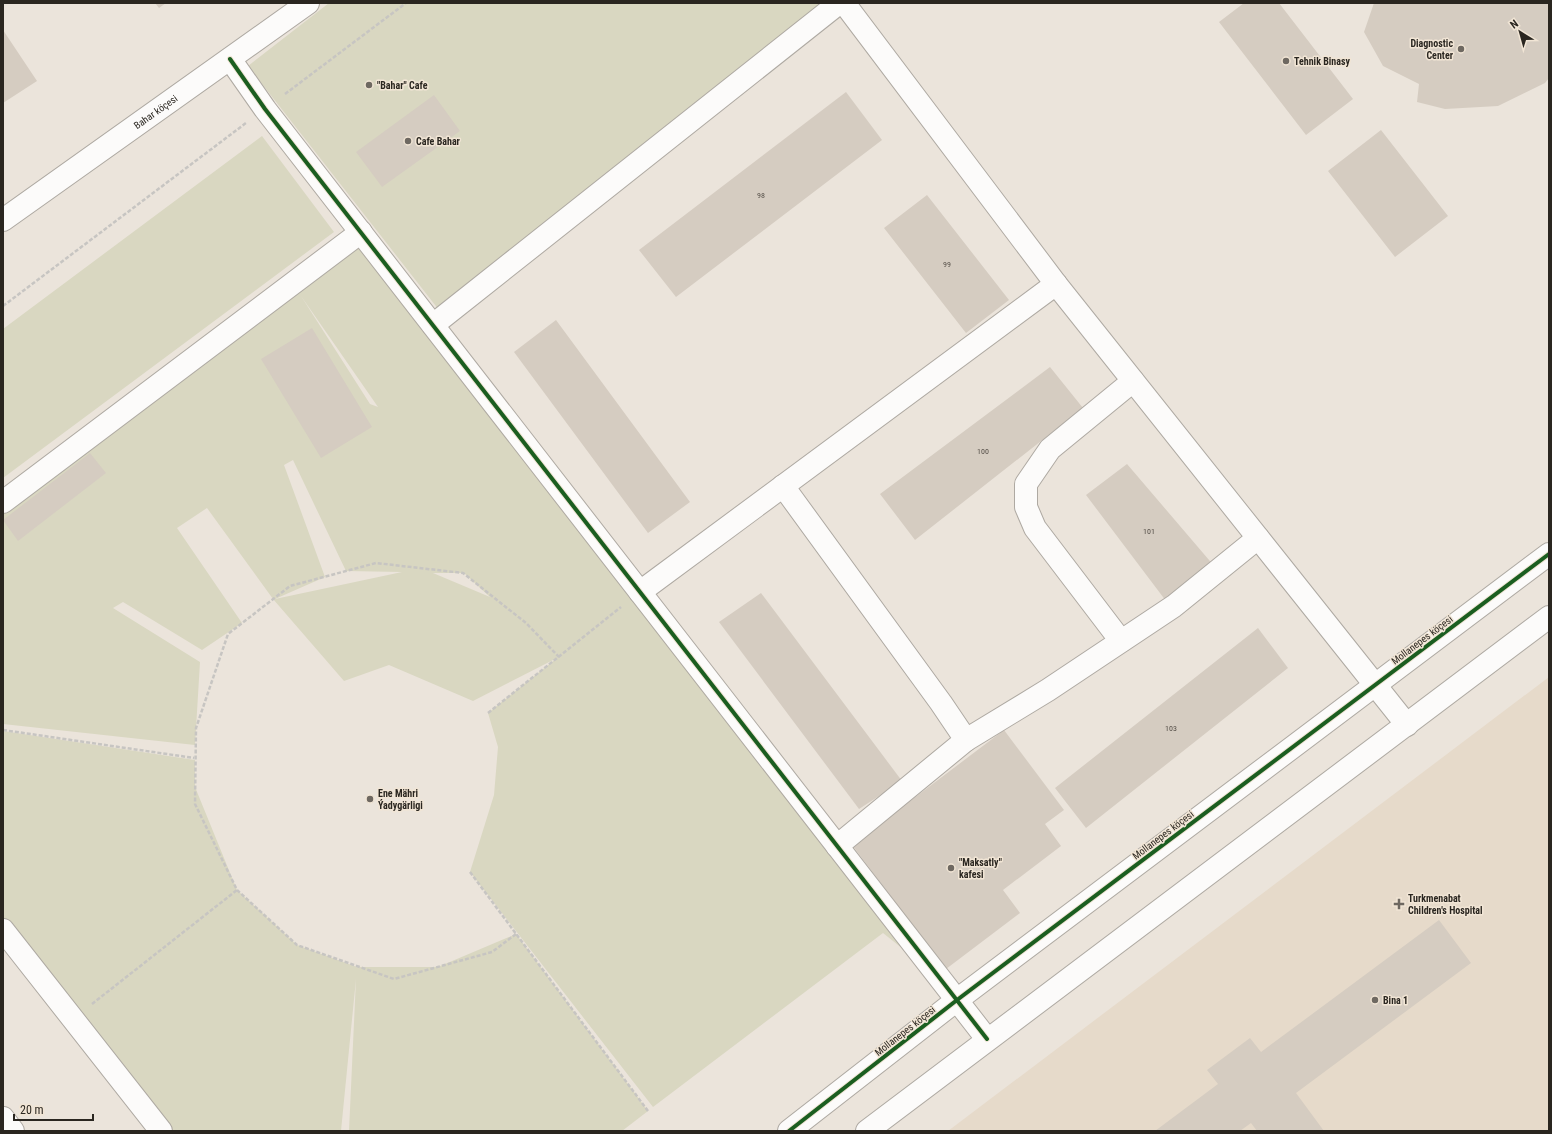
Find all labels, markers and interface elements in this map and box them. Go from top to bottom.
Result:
north arrow [1500,12,1540,52]
text: N [1508,17,1521,32]
place label: Diagnostic Center [1410,38,1454,61]
marker: Diagnostic Center [1456,44,1466,54]
marker: Tehnik Binasy [1281,56,1291,66]
place label: Tehnik Binasy [1294,56,1351,67]
marker: "Bahar" Cafe [364,80,374,90]
place label: "Bahar" Cafe [377,80,428,91]
street label: Bahar köçesi [131,92,179,131]
marker: Cafe Bahar [403,136,413,146]
place label: Cafe Bahar [416,136,461,147]
house number: 98 [757,191,765,200]
house number: 99 [943,260,951,269]
house number: 100 [977,447,989,456]
house number: 101 [1143,527,1155,536]
street label: Mollanepes köçesi [1389,613,1455,667]
house number: 103 [1165,724,1177,733]
place label: Ene Mähri Ýadygärligi [378,788,423,811]
marker: Ene Mähri Ýadygärligi [365,794,375,804]
street label: Mollanepes köçesi [1130,808,1196,862]
place label: "Maksatly" kafesi [959,857,1002,880]
marker: "Maksatly" kafesi [946,863,956,873]
place label: Turkmenabat Children's Hospital [1408,893,1483,916]
marker: Turkmenabat Children's Hospital [1393,898,1405,910]
marker: Bina 1 [1370,995,1380,1005]
place label: Bina 1 [1383,995,1408,1006]
street label: Mollanepes köçesi [873,1004,937,1058]
scale bar [14,1096,93,1122]
text: 20 m [20,1103,44,1117]

